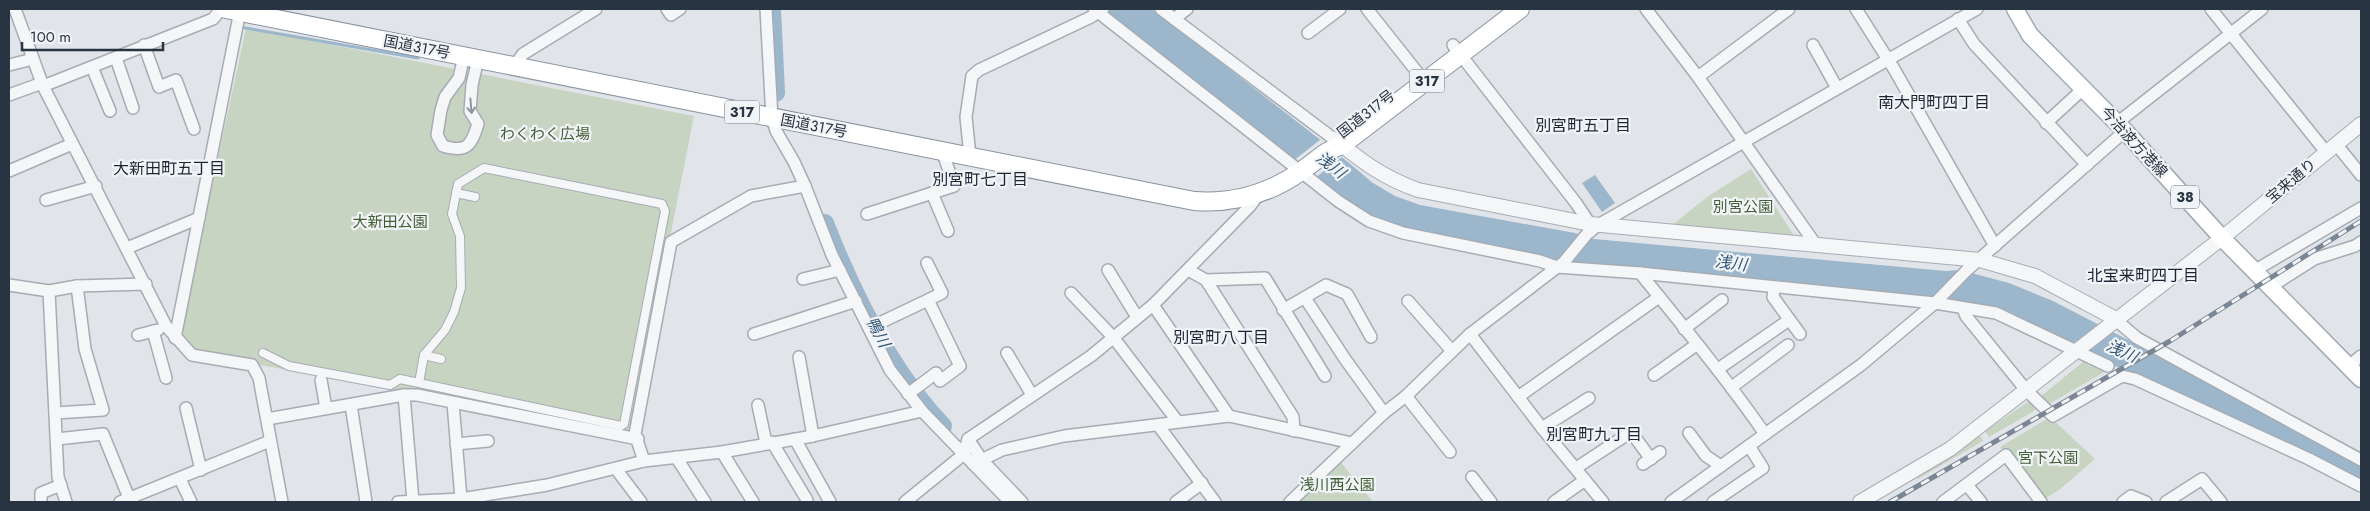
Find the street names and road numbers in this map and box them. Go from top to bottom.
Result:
street label: 国道317号 [382,30,452,64]
road number: 317 [1410,70,1444,92]
street label: 国道317号 [1333,84,1399,144]
road number: 317 [724,100,760,124]
street label: 今治波方港線 [2095,102,2173,182]
street label: 国道317号 [779,109,849,143]
street label: 宝来通り [2261,153,2321,209]
road number: 38 [2171,186,2199,208]

